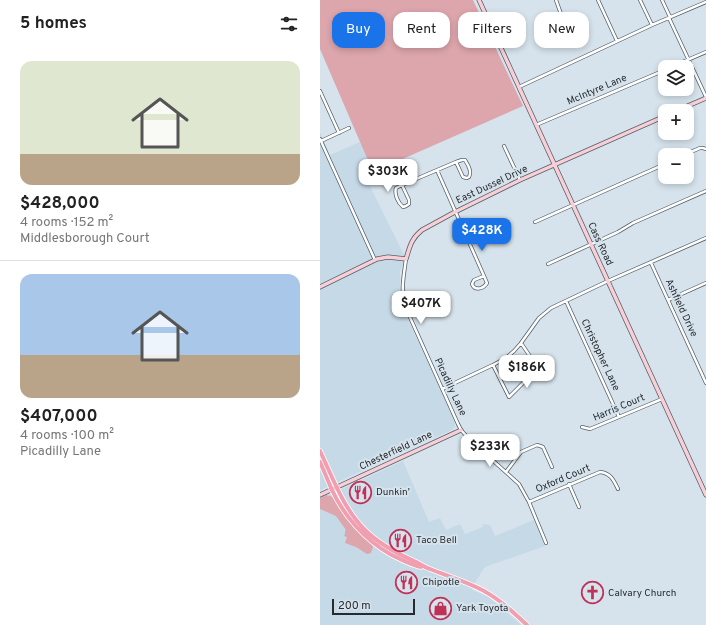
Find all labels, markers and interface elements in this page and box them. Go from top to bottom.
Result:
chip: Buy [332,12,385,48]
chip: Rent [393,12,450,48]
chip: Filters [458,12,526,48]
chip: New [534,12,589,48]
text: 5 homes [20,13,87,35]
icon: filters [278,13,300,35]
map controls [658,60,694,184]
button: layers [658,60,694,96]
street label: McIntyre Lane [565,72,629,108]
icon: home [124,87,196,159]
button: + [658,104,694,140]
button: − [658,148,694,184]
pin: $303K [360,159,416,193]
street label: East Dussel Drive [454,163,530,207]
text: $303K [368,164,408,180]
text: $428,000 [20,193,100,215]
text: 4 rooms · 152 m² [20,215,113,231]
pin: $428K [454,218,510,252]
street label: Cass Road [584,220,616,268]
text: $428K [461,223,503,239]
text: Middlesborough Court [20,231,150,247]
street label: Ashfield Drive [662,277,700,339]
pin: $407K [393,291,449,325]
text: $407K [401,296,441,312]
icon: home [124,300,196,372]
street label: Christopher Lane [578,317,622,393]
pin: $186K [499,355,555,389]
street label: Picadilly Lane [431,356,469,418]
text: $186K [508,360,546,376]
street label: Harris Court [591,391,647,425]
text: $407,000 [20,406,98,428]
text: 4 rooms · 100 m² [20,428,114,444]
street label: Chesterfield Lane [357,428,435,474]
pin: $233K [462,434,518,468]
text: $233K [470,439,510,455]
text: Picadilly Lane [20,444,101,460]
street label: Oxford Court [534,462,592,496]
restaurant icon: Dunkin' [347,479,373,505]
place label: Dunkin' [376,486,410,499]
restaurant icon: Taco Bell [388,527,414,553]
place label: Taco Bell [416,534,457,547]
restaurant icon: Chipotle [394,569,420,595]
place label: Chipotle [422,576,460,589]
church icon: Calvary Church [579,580,605,606]
place label: Calvary Church [608,587,676,600]
shop icon: Yark Toyota [428,595,454,621]
scale bar [332,597,415,616]
text: 200 m [338,599,371,613]
place label: Yark Toyota [456,602,508,615]

